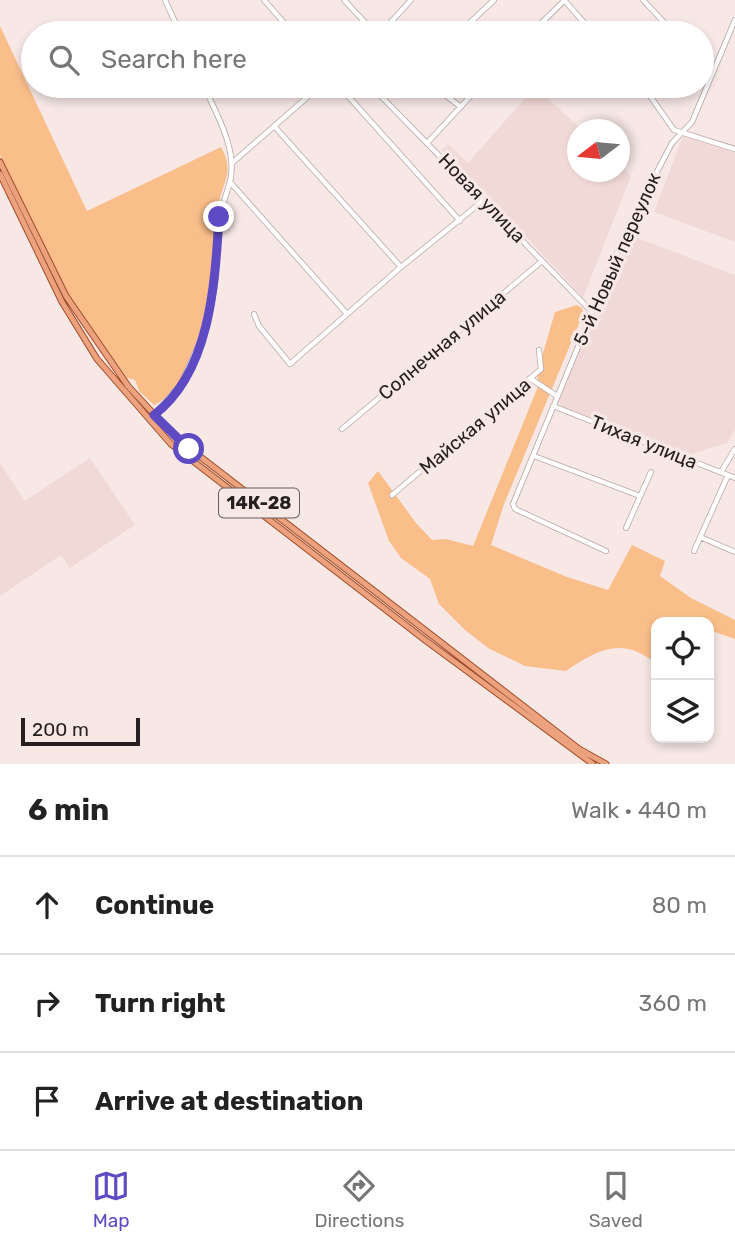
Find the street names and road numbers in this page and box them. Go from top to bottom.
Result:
street label: Новая улица [434,149,530,247]
street label: 5-й Новый переулок [568,169,666,349]
street label: Солнечная улица [374,285,510,405]
street label: Майская улица [415,373,535,479]
street label: Тихая улица [587,410,701,474]
road number: 14К-28 [219,489,299,518]

